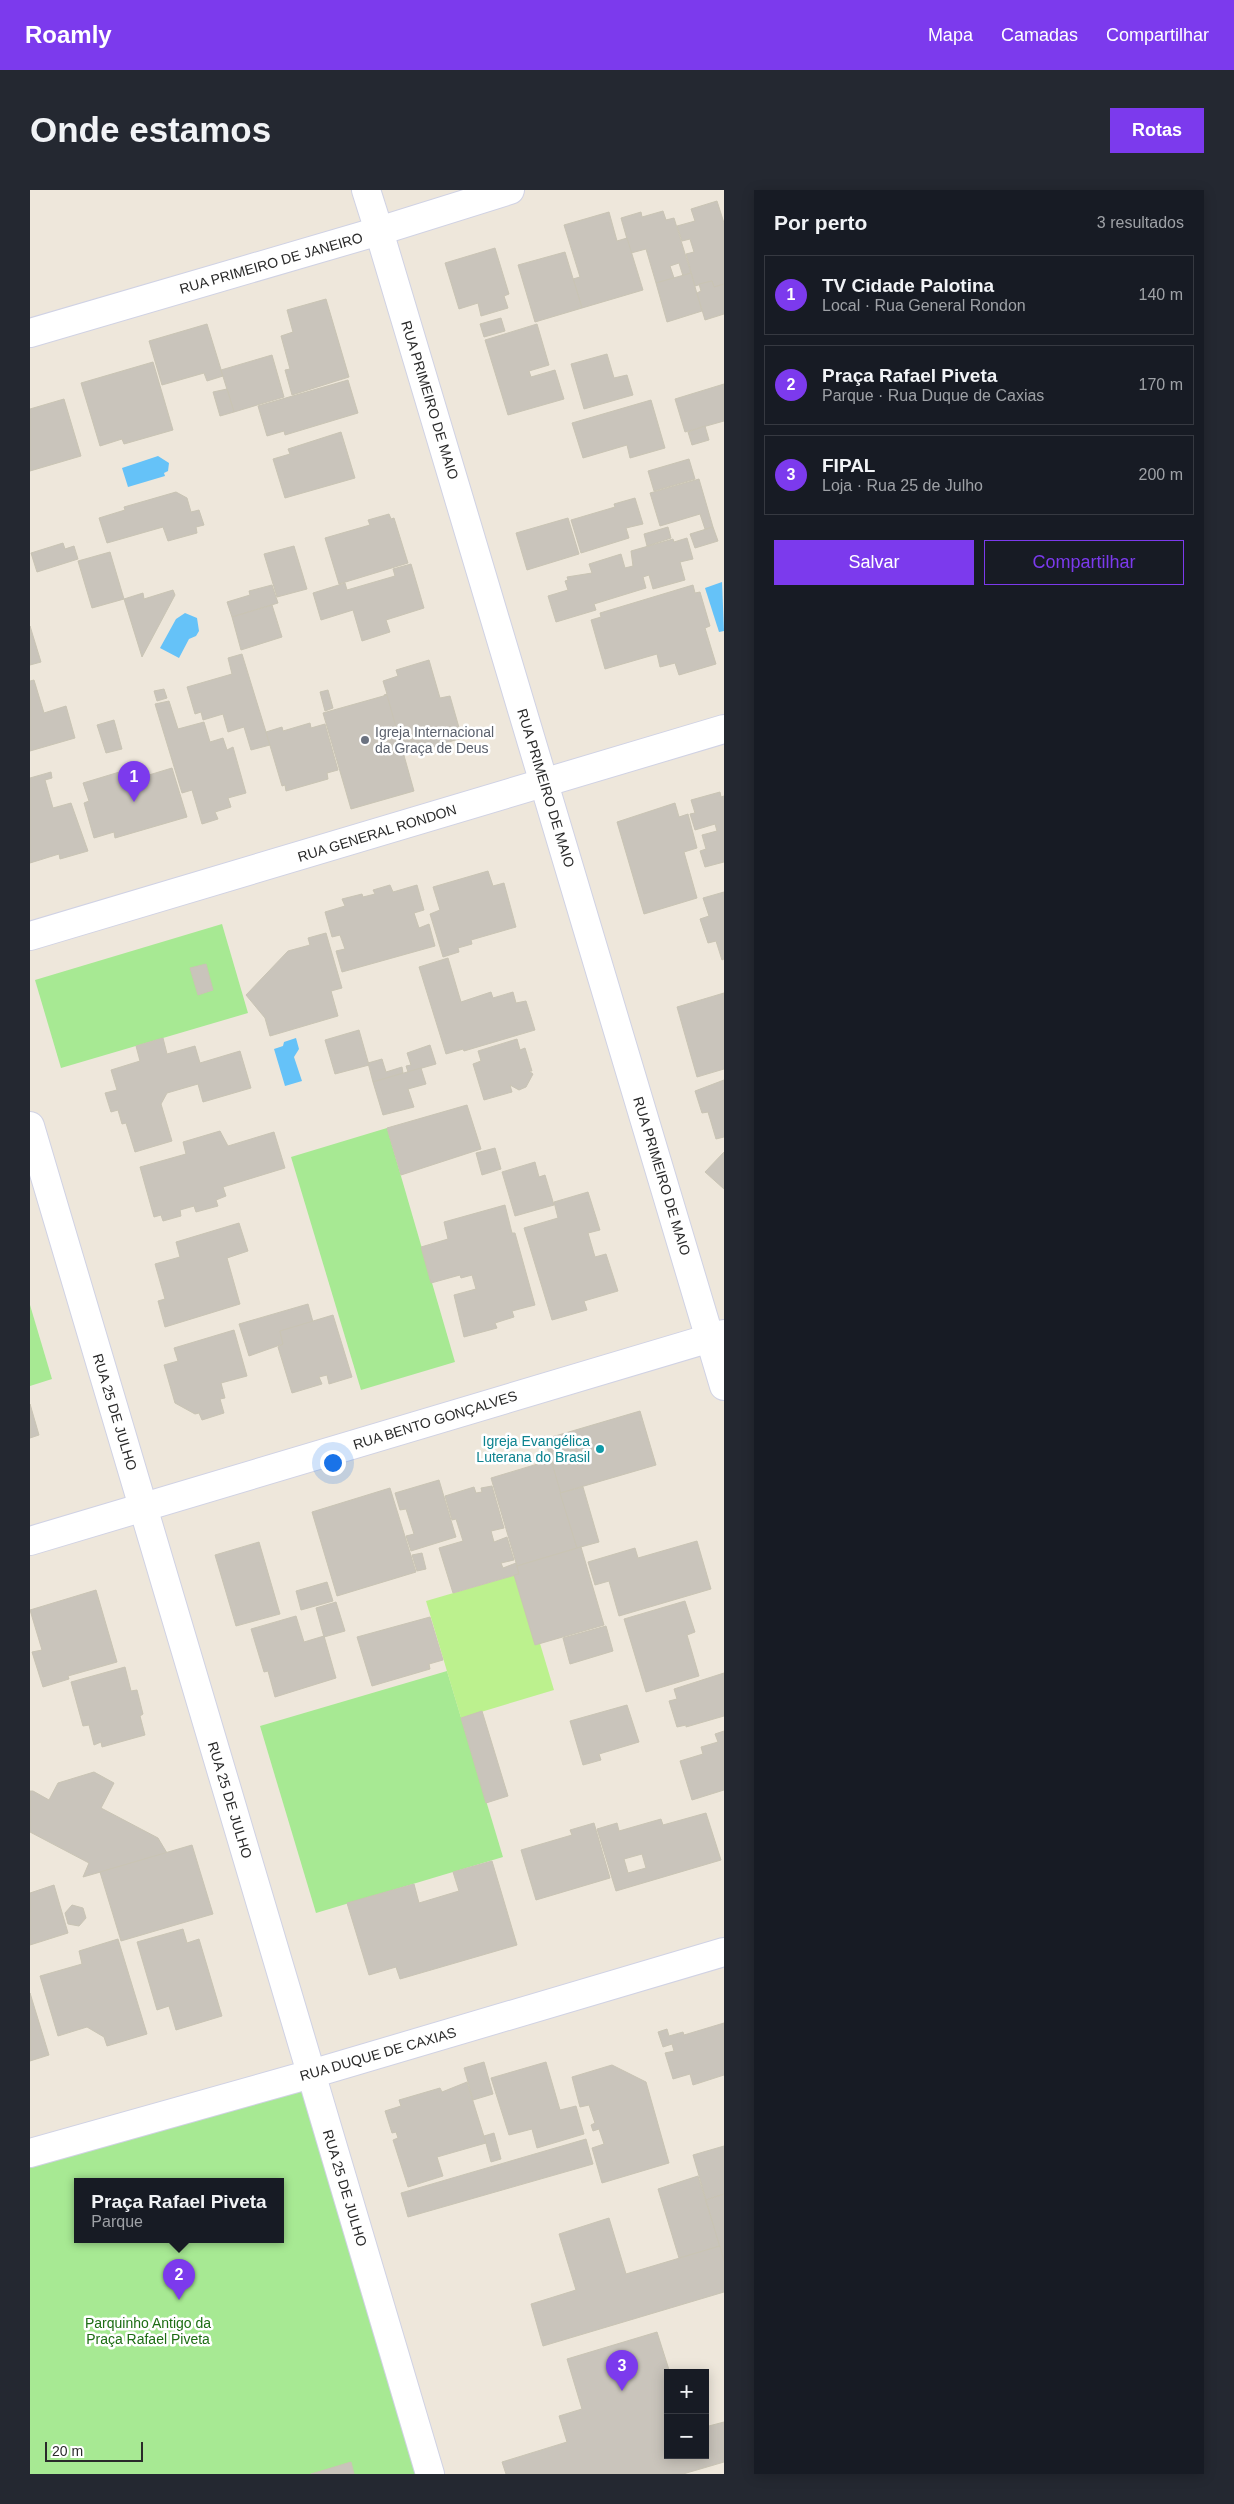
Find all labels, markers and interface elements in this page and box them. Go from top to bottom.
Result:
text: Roamly [25,21,112,48]
text: Mapa [928,25,973,45]
text: Camadas [1001,25,1078,45]
text: Compartilhar [1106,25,1209,45]
button: Rotas [1110,108,1204,153]
text: Onde estamos [30,110,271,149]
text: Por perto [774,211,867,234]
text: 3 resultados [1097,214,1184,231]
street label: RUA PRIMEIRO DE JANEIRO [178,229,365,297]
text: TV Cidade Palotina [822,275,994,296]
text: 1 [787,286,795,303]
text: 140 m [1139,286,1183,303]
text: Local · Rua General Rondon [822,297,1026,314]
street label: RUA PRIMEIRO DE MAIO [398,319,462,481]
text: Praça Rafael Piveta [822,365,997,386]
text: 2 [787,376,795,393]
text: 170 m [1139,376,1183,393]
text: Parque · Rua Duque de Caxias [822,387,1044,404]
text: FIPAL [822,455,875,476]
text: 3 [787,466,795,483]
text: 200 m [1139,466,1183,483]
text: Loja · Rua 25 de Julho [822,477,983,494]
button: Salvar [774,540,974,585]
button: Compartilhar [984,540,1184,585]
street label: RUA PRIMEIRO DE MAIO [514,707,578,869]
place label: Igreja Internacional da Graça de Deus [375,724,494,756]
marker: Igreja Internacional da Graça de Deus [359,734,371,746]
pin: 1 [118,761,150,802]
street label: RUA GENERAL RONDON [296,801,458,865]
street label: RUA PRIMEIRO DE MAIO [630,1095,694,1257]
street label: RUA 25 DE JULHO [90,1352,140,1472]
street label: RUA BENTO GONÇALVES [351,1387,519,1453]
place label: Igreja Evangélica Luterana do Brasil [476,1433,590,1465]
marker: Igreja Evangélica Luterana do Brasil [594,1443,606,1455]
your location [320,1450,346,1476]
street label: RUA 25 DE JULHO [205,1740,255,1860]
street label: RUA DUQUE DE CAXIAS [298,2024,458,2084]
street label: RUA 25 DE JULHO [320,2128,370,2248]
popup [74,2178,284,2243]
text: Praça Rafael Piveta [91,2191,267,2212]
text: Parque [91,2213,143,2230]
pin: 2 [163,2259,195,2300]
park label: Parquinho Antigo da Praça Rafael Piveta [85,2315,211,2347]
pin: 3 [606,2350,638,2391]
map controls [664,2369,709,2459]
button: + [664,2369,709,2414]
button: − [664,2414,709,2459]
scale bar [45,2439,142,2462]
text: 20 m [52,2443,83,2459]

